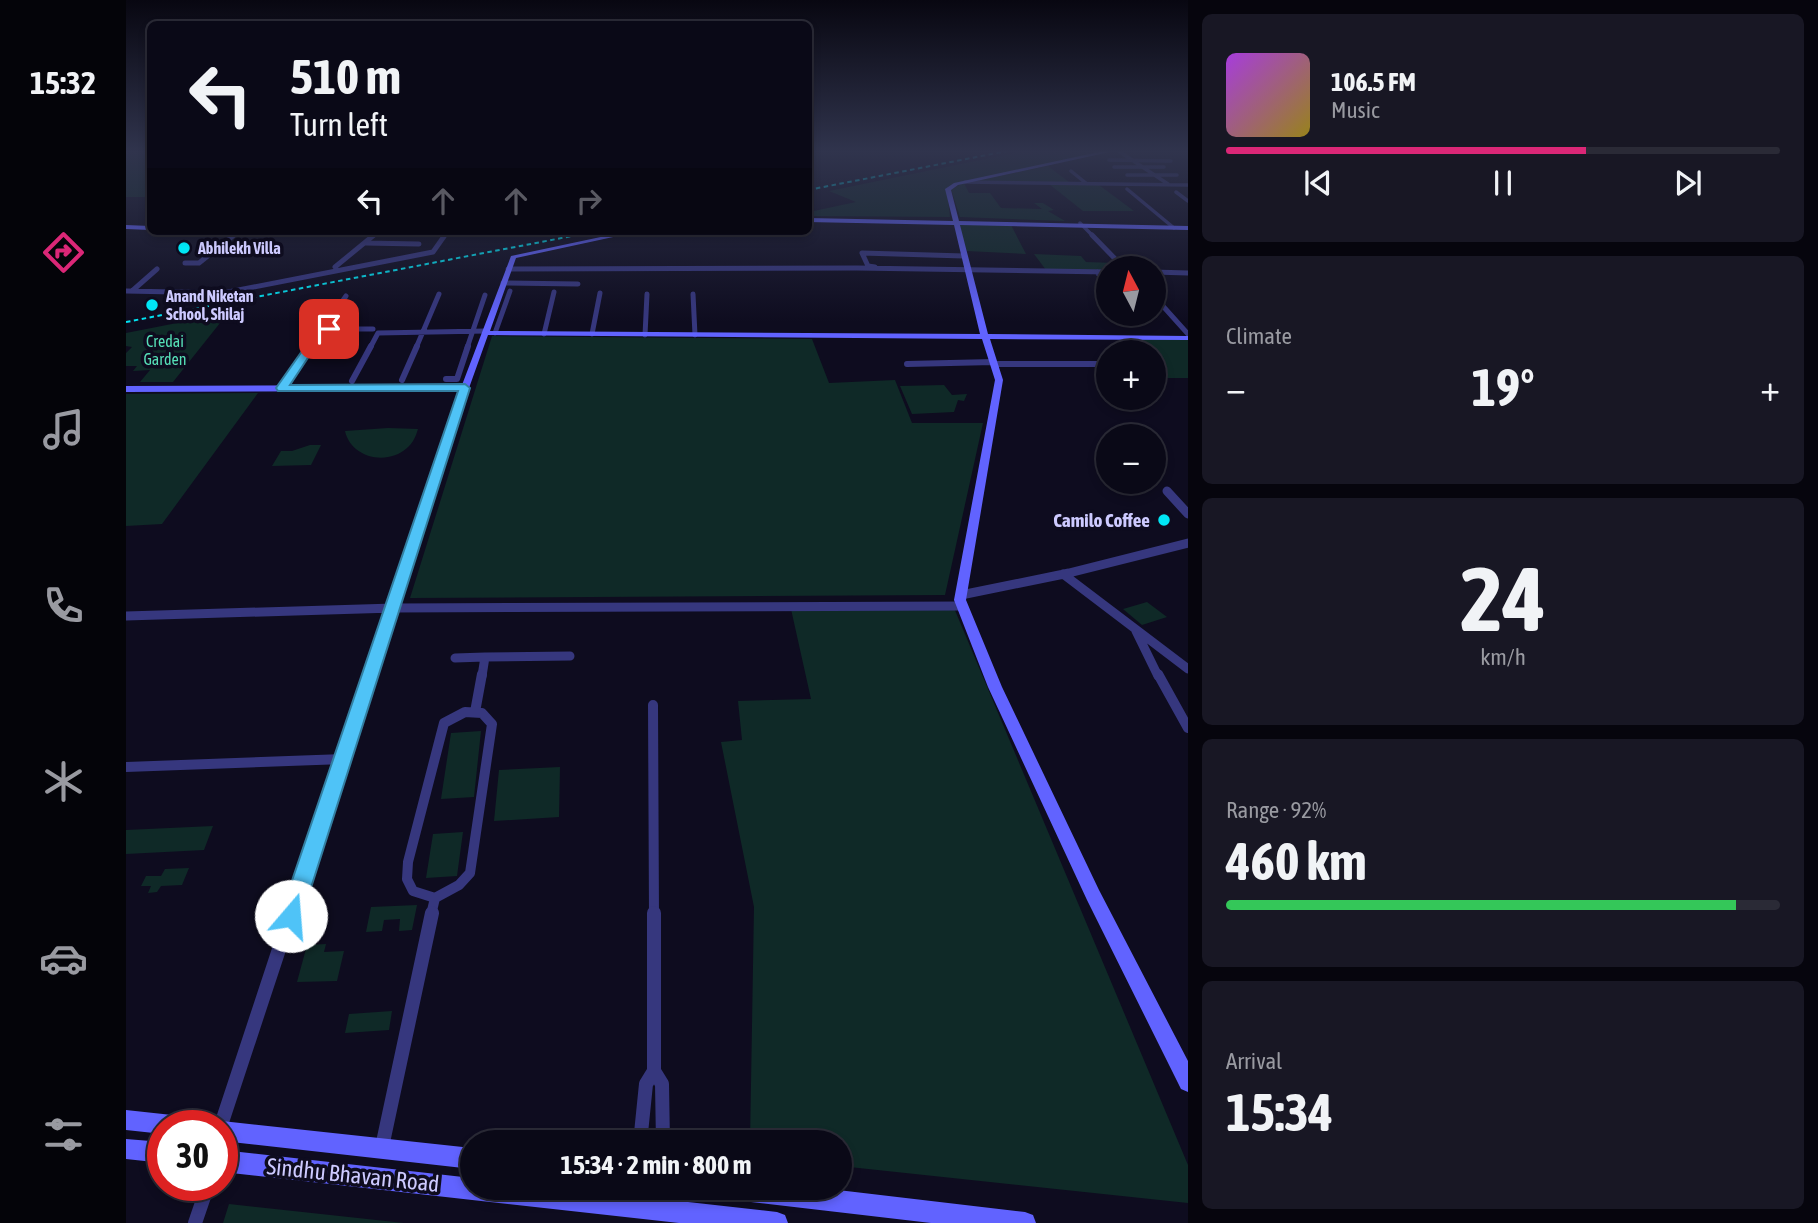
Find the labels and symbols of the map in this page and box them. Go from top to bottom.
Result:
place label: Abhilekh Villa [197,239,281,257]
marker: Abhilekh Villa [176,240,192,256]
north arrow [1096,256,1166,326]
place label: Anand Niketan School, Shilaj [165,287,254,323]
marker: Anand Niketan School, Shilaj [144,297,160,313]
pin [299,299,359,359]
park label: Credai Garden [143,332,187,368]
place label: Camilo Coffee [1053,509,1150,531]
marker: Camilo Coffee [1156,512,1172,528]
position arrow [254,879,328,953]
speed limit sign: 30 [147,1110,238,1201]
street label: Sindhu Bhavan Road [265,1153,441,1197]

